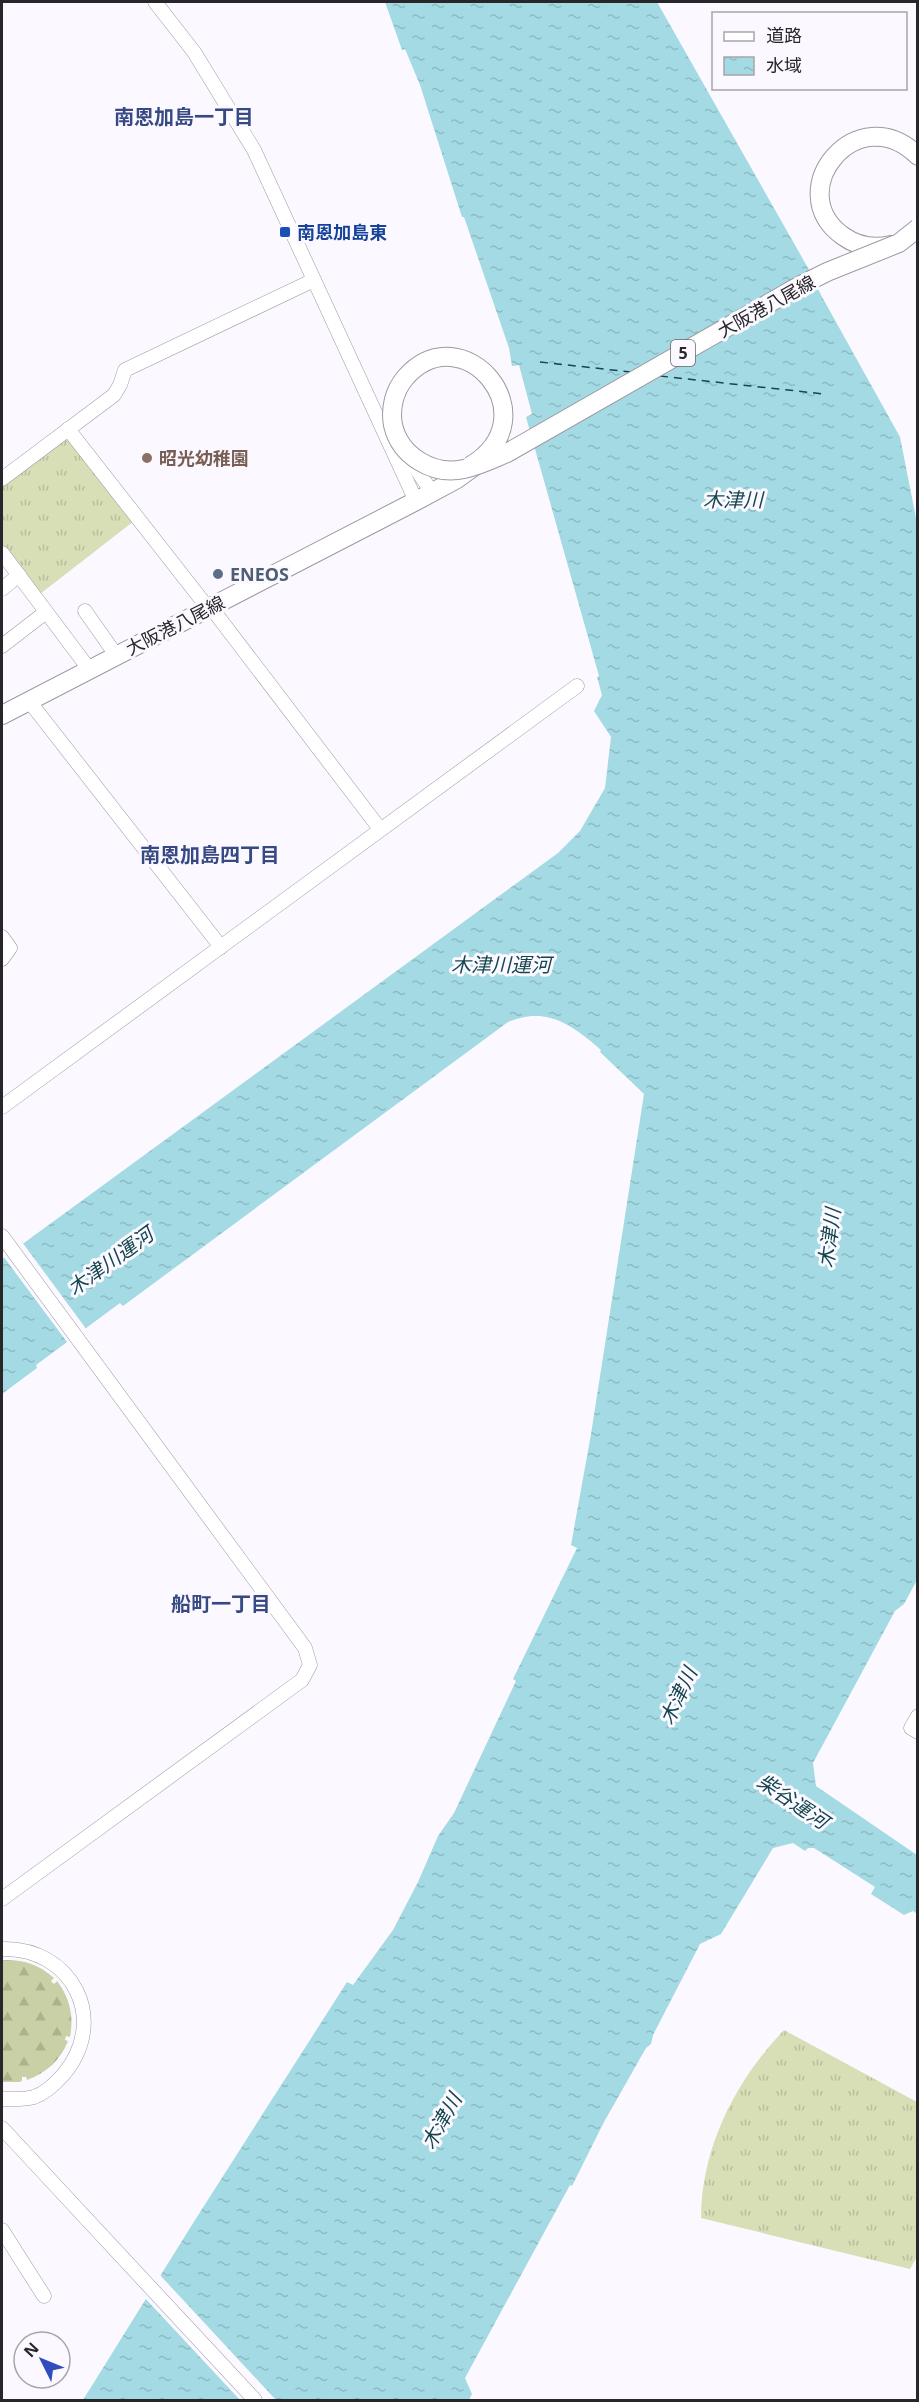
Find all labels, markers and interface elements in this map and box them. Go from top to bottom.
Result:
legend [712,12,907,90]
text: 道路 [766,23,802,47]
text: 水域 [766,53,802,77]
district label: 南恩加島一丁目 [114,103,254,130]
place label: 南恩加島東 [297,220,387,244]
marker: 南恩加島東 [278,225,292,239]
street label: 大阪港八尾線 [713,269,819,343]
road number: 5 [671,340,695,366]
place label: 昭光幼稚園 [159,446,249,470]
marker: 昭光幼稚園 [140,451,154,465]
water label: 木津川 [703,486,765,513]
place label: ENEOS [230,562,289,586]
marker: ENEOS [211,567,225,581]
street label: 大阪港八尾線 [121,590,229,660]
district label: 南恩加島四丁目 [140,841,280,868]
water label: 木津川運河 [451,951,555,978]
water label: 木津川 [812,1205,846,1269]
water label: 木津川運河 [62,1218,162,1301]
district label: 船町一丁目 [171,1590,271,1617]
water label: 木津川 [653,1661,704,1729]
water label: 柴谷運河 [752,1767,837,1837]
water label: 木津川 [415,2086,468,2154]
north arrow [12,2330,72,2390]
text: N [19,2338,44,2362]

